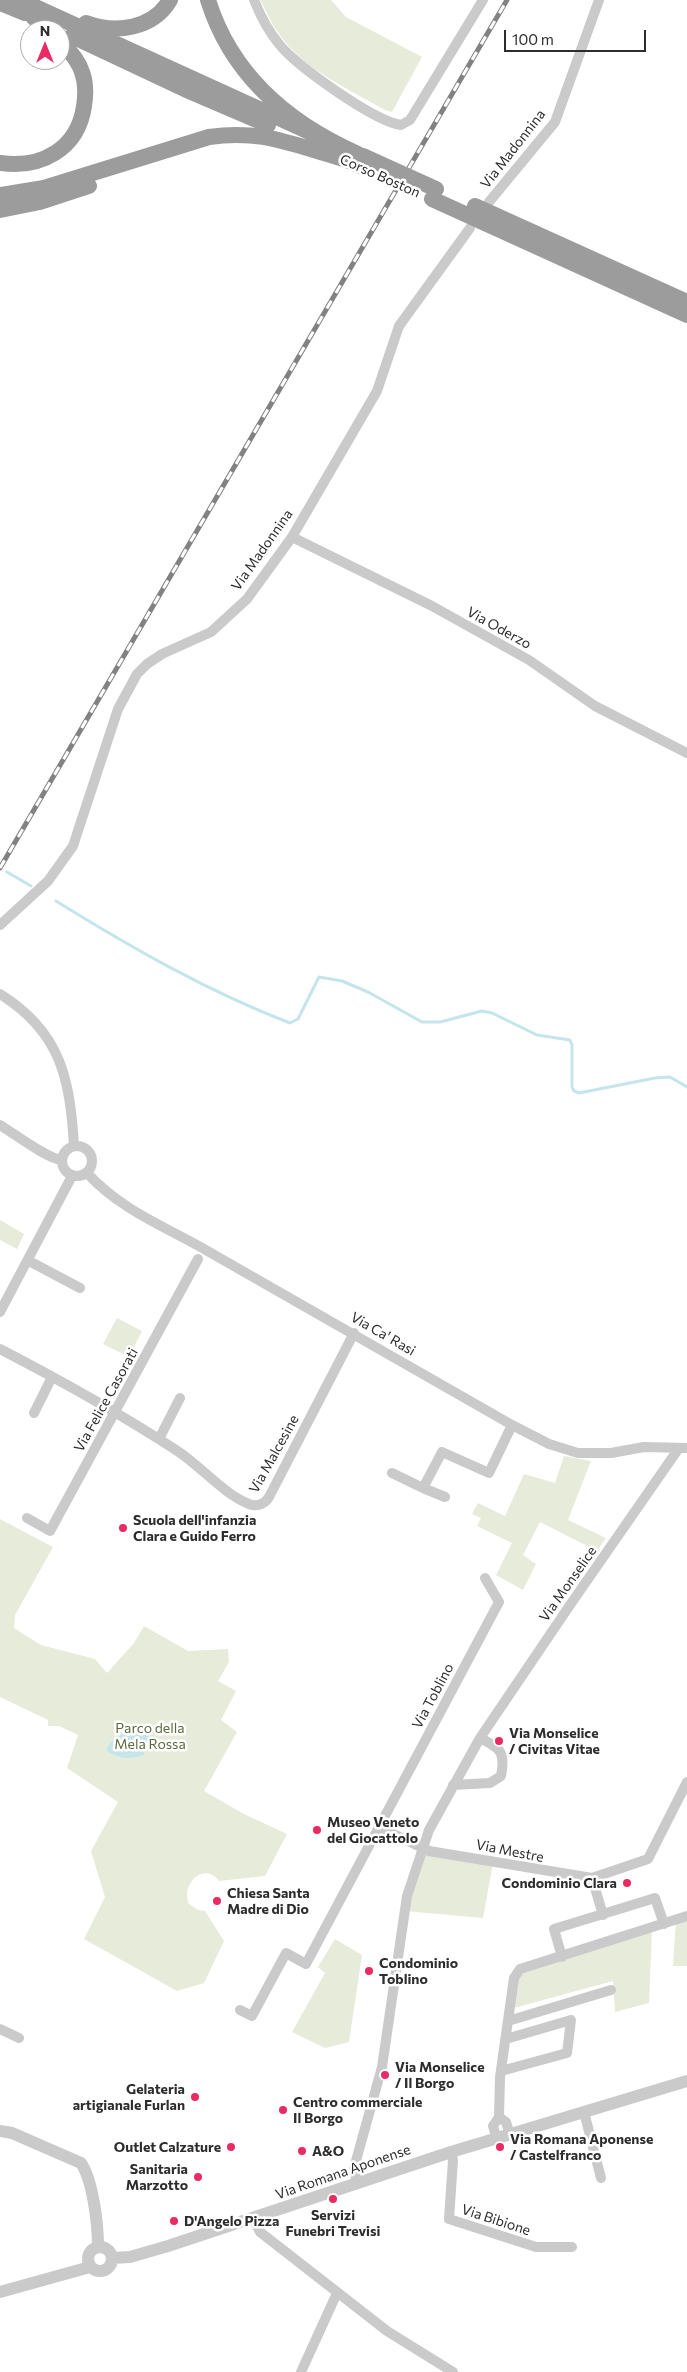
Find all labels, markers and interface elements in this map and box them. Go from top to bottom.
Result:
north arrow [20,20,70,70]
scale bar [507,20,650,52]
text: N [40,22,50,39]
text: 100 m [512,30,554,48]
street label: Via Madonnina [477,106,549,192]
street label: Corso Boston [337,151,423,201]
street label: Via Madonnina [228,506,296,594]
street label: Via Oderzo [464,603,534,653]
street label: Via Ca' Rasi [348,1309,418,1359]
street label: Via Felice Casorati [70,1345,142,1455]
street label: Via Malcesine [246,1412,302,1496]
place label: Scuola dell'infanzia Clara e Guido Ferro [133,1512,256,1544]
marker: Scuola dell'infanzia Clara e Guido Ferro [117,1522,129,1534]
street label: Via Monselice [536,1543,600,1625]
street label: Via Toblino [409,1661,457,1731]
park label: Parco della Mela Rossa [114,1720,186,1752]
place label: Via Monselice / Civitas Vitae [509,1725,600,1758]
marker: Via Monselice / Civitas Vitae [493,1735,505,1747]
place label: Museo Veneto del Giocattolo [327,1814,419,1846]
marker: Museo Veneto del Giocattolo [311,1824,323,1836]
street label: Via Mestre [475,1836,545,1866]
place label: Condominio Clara [501,1875,617,1891]
marker: Condominio Clara [621,1877,633,1889]
place label: Chiesa Santa Madre di Dio [227,1885,310,1918]
marker: Chiesa Santa Madre di Dio [211,1895,223,1907]
place label: Condominio Toblino [379,1955,458,1988]
marker: Condominio Toblino [363,1965,375,1977]
place label: Via Monselice / Il Borgo [395,2059,485,2092]
marker: Via Monselice / Il Borgo [379,2069,391,2081]
place label: Gelateria artigianale Furlan [73,2081,185,2114]
marker: Gelateria artigianale Furlan [189,2091,201,2103]
place label: Centro commerciale Il Borgo [293,2094,422,2126]
marker: Centro commerciale Il Borgo [277,2104,289,2116]
place label: Via Romana Aponense / Castelfranco [510,2131,653,2164]
place label: Outlet Calzature [114,2139,221,2155]
marker: Outlet Calzature [225,2141,237,2153]
street label: Via Romana Aponense [273,2141,413,2203]
marker: Via Romana Aponense / Castelfranco [494,2141,506,2153]
place label: A&O [312,2143,344,2159]
marker: A&O [296,2145,308,2157]
place label: Sanitaria Marzotto [126,2161,188,2194]
marker: Sanitaria Marzotto [192,2171,204,2183]
marker: Servizi Funebri Trevisi [327,2193,339,2205]
street label: Via Bibione [459,2201,533,2239]
place label: Servizi Funebri Trevisi [286,2207,380,2240]
place label: D'Angelo Pizza [184,2213,279,2229]
marker: D'Angelo Pizza [168,2215,180,2227]

